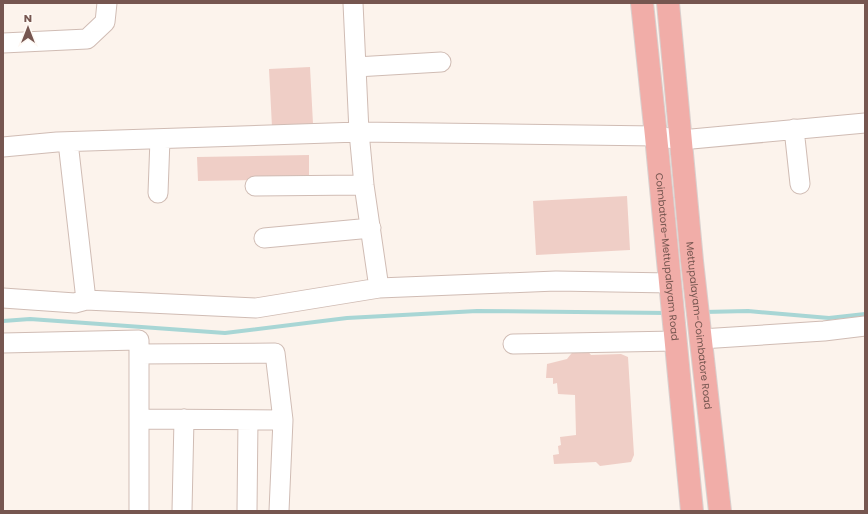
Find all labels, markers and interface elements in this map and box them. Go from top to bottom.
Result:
north arrow [8,8,48,48]
text: N [24,10,32,26]
street label: Coimbatore-Mettupalayam Road [652,172,683,341]
street label: Mettupalayam-Coimbatore Road [682,241,716,410]

